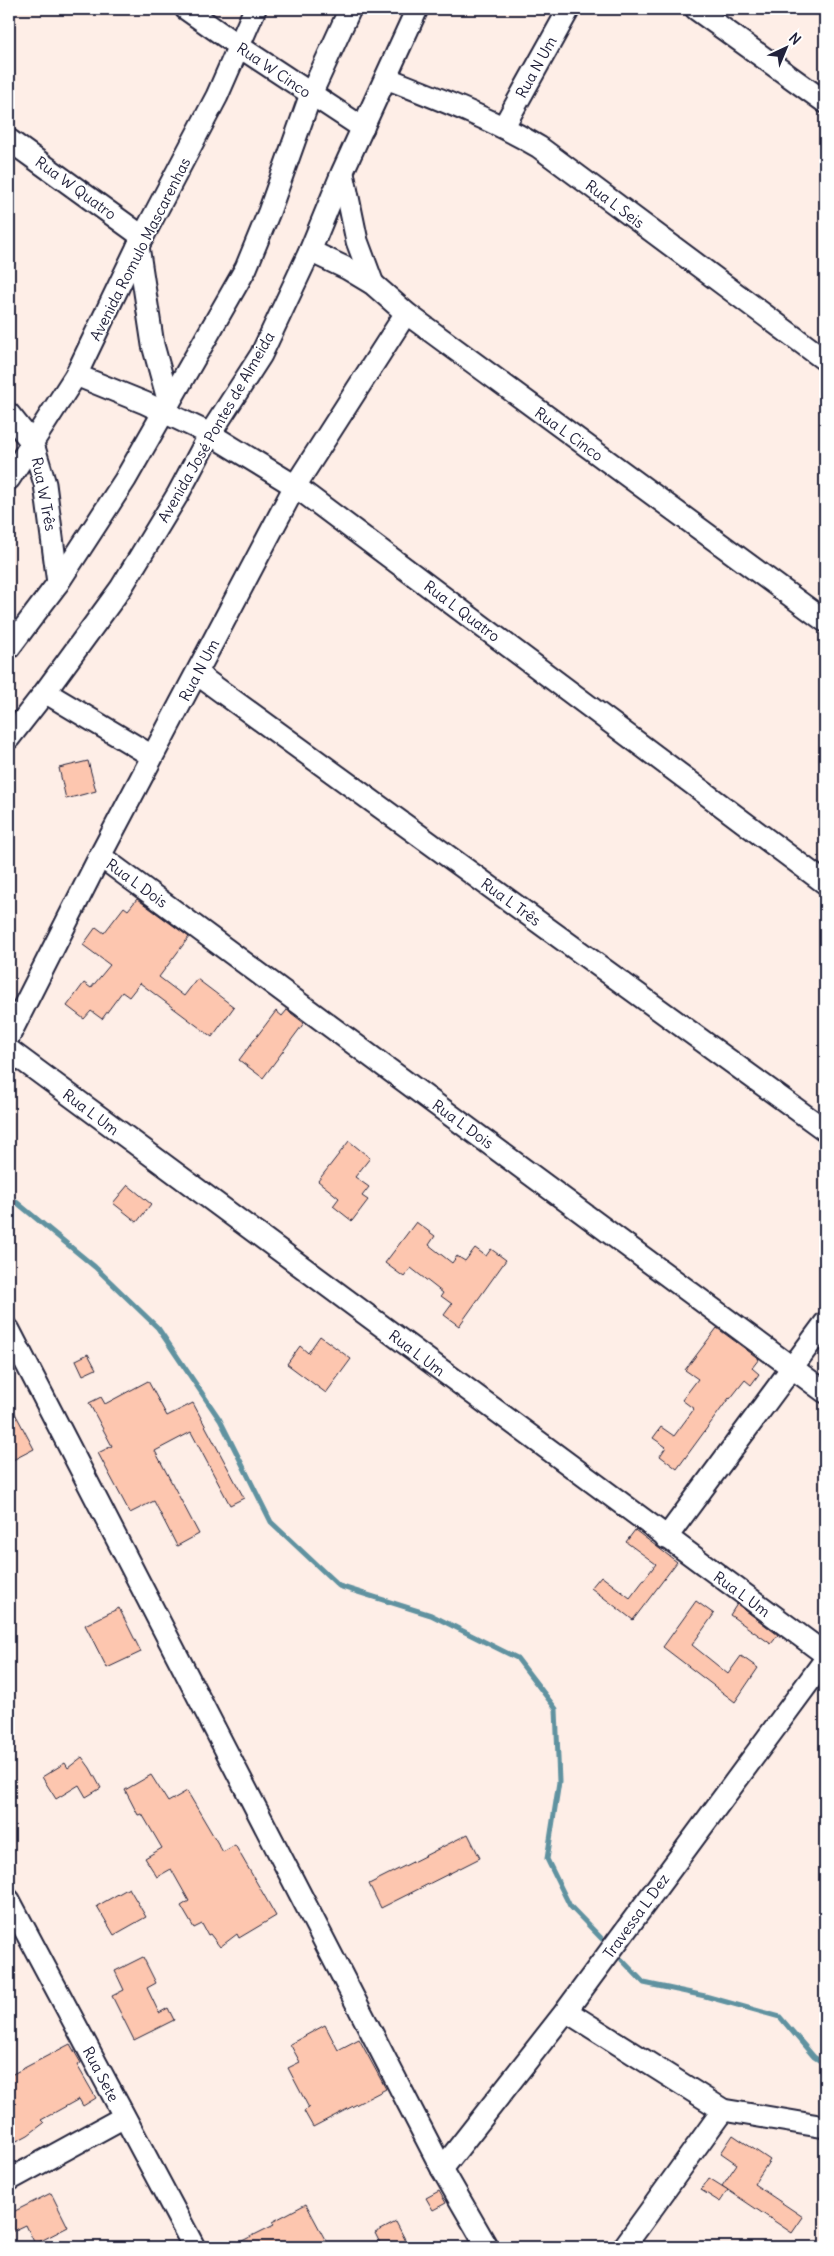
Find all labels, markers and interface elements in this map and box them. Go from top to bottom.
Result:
north arrow [762,22,812,72]
text: N [785,29,805,48]
street label: Rua N Um [511,33,561,101]
street label: Rua W Cinco [233,38,315,102]
street label: Rua W Quatro [32,152,120,224]
street label: Avenida Romulo Mascarenhas [85,154,195,344]
street label: Rua L Seis [582,176,648,232]
street label: Avenida José Pontes de Almeida [154,328,279,526]
street label: Rua L Cinco [531,403,607,465]
street label: Rua W Três [28,455,61,533]
street label: Rua L Quatro [420,576,504,646]
street label: Rua N Um [175,636,223,704]
street label: Rua L Dois [103,854,172,912]
street label: Rua L Três [477,874,545,930]
street label: Rua L Um [59,1085,123,1139]
street label: Rua L Dois [429,1095,498,1153]
street label: Rua L Um [385,1326,449,1380]
street label: Rua L Um [710,1567,774,1621]
street label: Travessa L Dez [599,1870,673,1962]
street label: Rua Sete [79,2043,123,2105]

